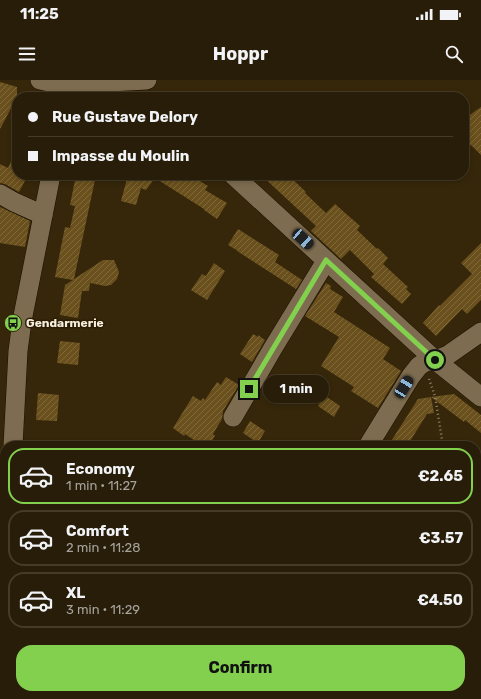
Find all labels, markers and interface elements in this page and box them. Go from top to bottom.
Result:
text: 11:25 [20,5,59,23]
icon: menu [16,43,38,65]
text: Hoppr [213,43,268,65]
icon: search [443,43,465,65]
text: Rue Gustave Delory [52,108,198,126]
text: Impasse du Moulin [52,147,189,165]
car [290,227,316,251]
bus stop icon: Gendarmerie [3,313,23,333]
place label: Gendarmerie [26,316,104,330]
route start [426,351,444,369]
car [393,374,415,400]
callout: 1 min [263,375,329,403]
route end [240,380,258,398]
text: 1 min [279,381,313,396]
icon: car [18,458,54,494]
text: Economy [66,460,135,478]
text: €2.65 [418,467,463,485]
text: 1 min · 11:27 [66,478,137,493]
icon: car [18,520,54,556]
text: Comfort [66,522,129,540]
text: €3.57 [419,529,463,547]
text: 2 min · 11:28 [66,540,140,555]
icon: car [18,582,54,618]
text: XL [66,584,85,602]
text: €4.50 [417,591,463,609]
text: 3 min · 11:29 [66,602,140,617]
button: Confirm [16,645,465,691]

